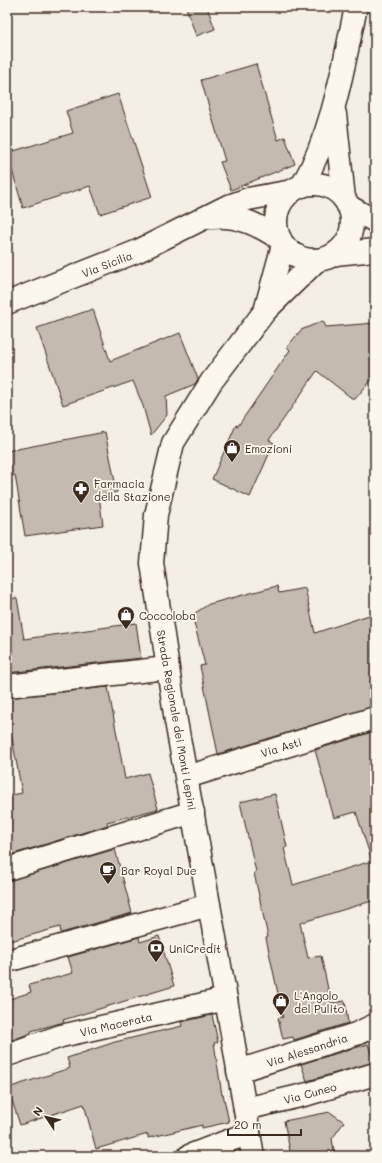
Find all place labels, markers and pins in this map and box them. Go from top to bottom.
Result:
shop icon: Emozioni [222,438,242,463]
place label: Emozioni [245,441,292,456]
place label: Farmacia della Stazione [94,476,171,504]
pharmacy icon: Farmacia della Stazione [71,479,91,504]
shop icon: Coccoloba [116,605,136,630]
place label: Coccoloba [139,608,196,623]
cafe icon: Bar Royal Due [98,860,118,885]
place label: Bar Royal Due [121,863,197,878]
bank icon: UniCredit [146,938,166,963]
place label: UniCredit [169,941,221,956]
place label: L'Angolo del Pulito [294,988,345,1016]
shop icon: L'Angolo del Pulito [271,991,291,1016]

